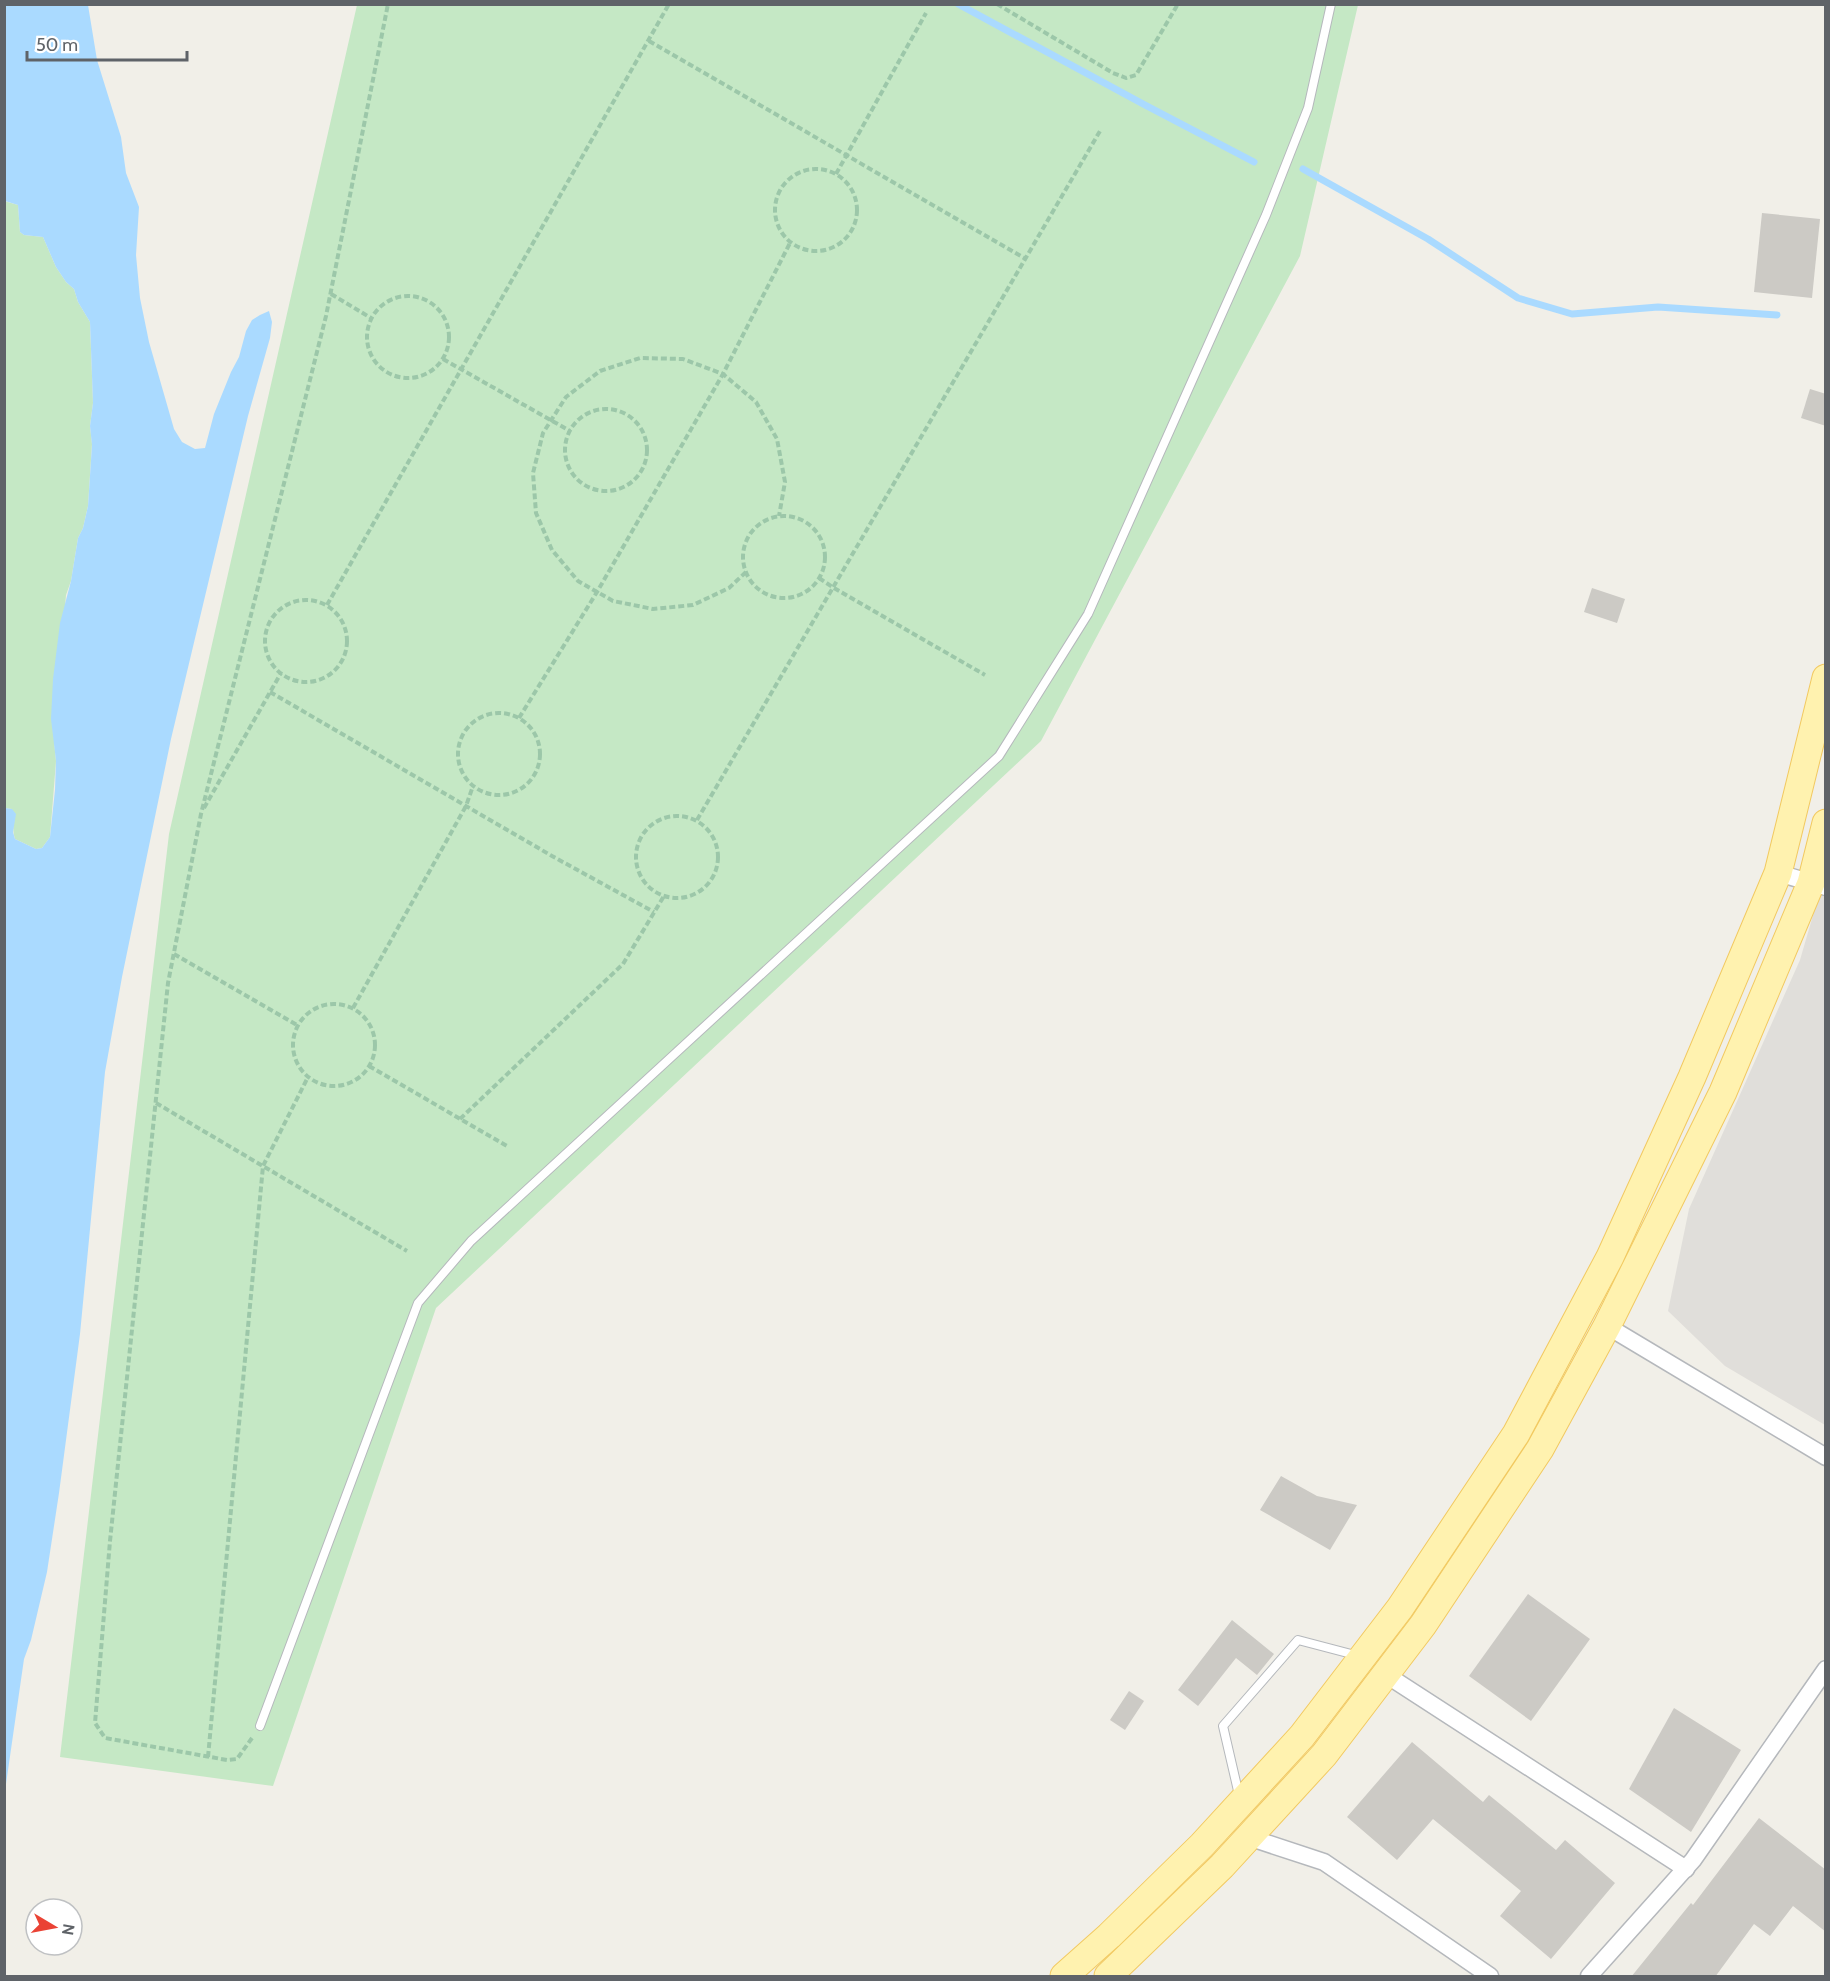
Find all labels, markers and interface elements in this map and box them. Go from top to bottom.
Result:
scale bar [27,24,188,62]
text: 50 m [36,34,78,56]
north arrow [24,1897,84,1957]
text: N [58,1922,79,1937]

